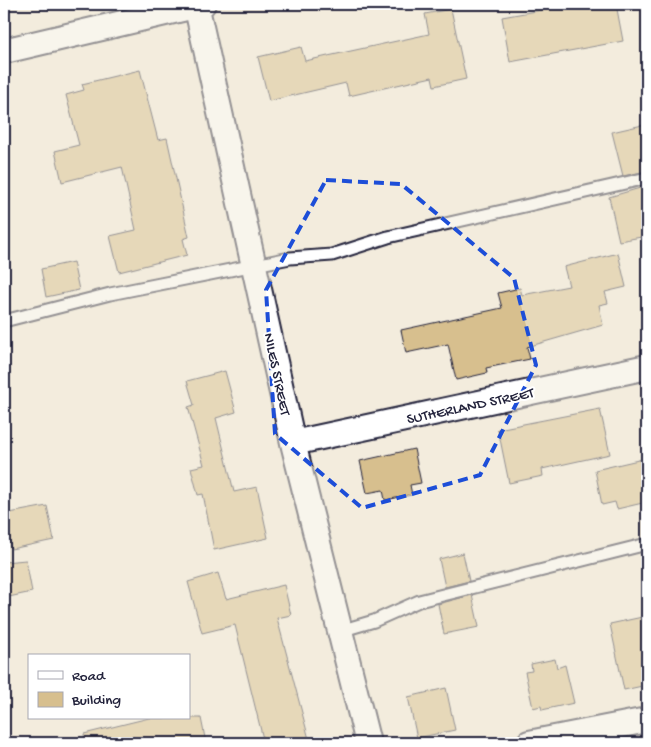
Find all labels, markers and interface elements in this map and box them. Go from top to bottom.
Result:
street label: NILES STREET [259,332,294,418]
street label: SUTHERLAND STREET [405,384,537,429]
legend [28,654,190,720]
text: Road [72,668,106,686]
text: Building [71,692,121,710]

